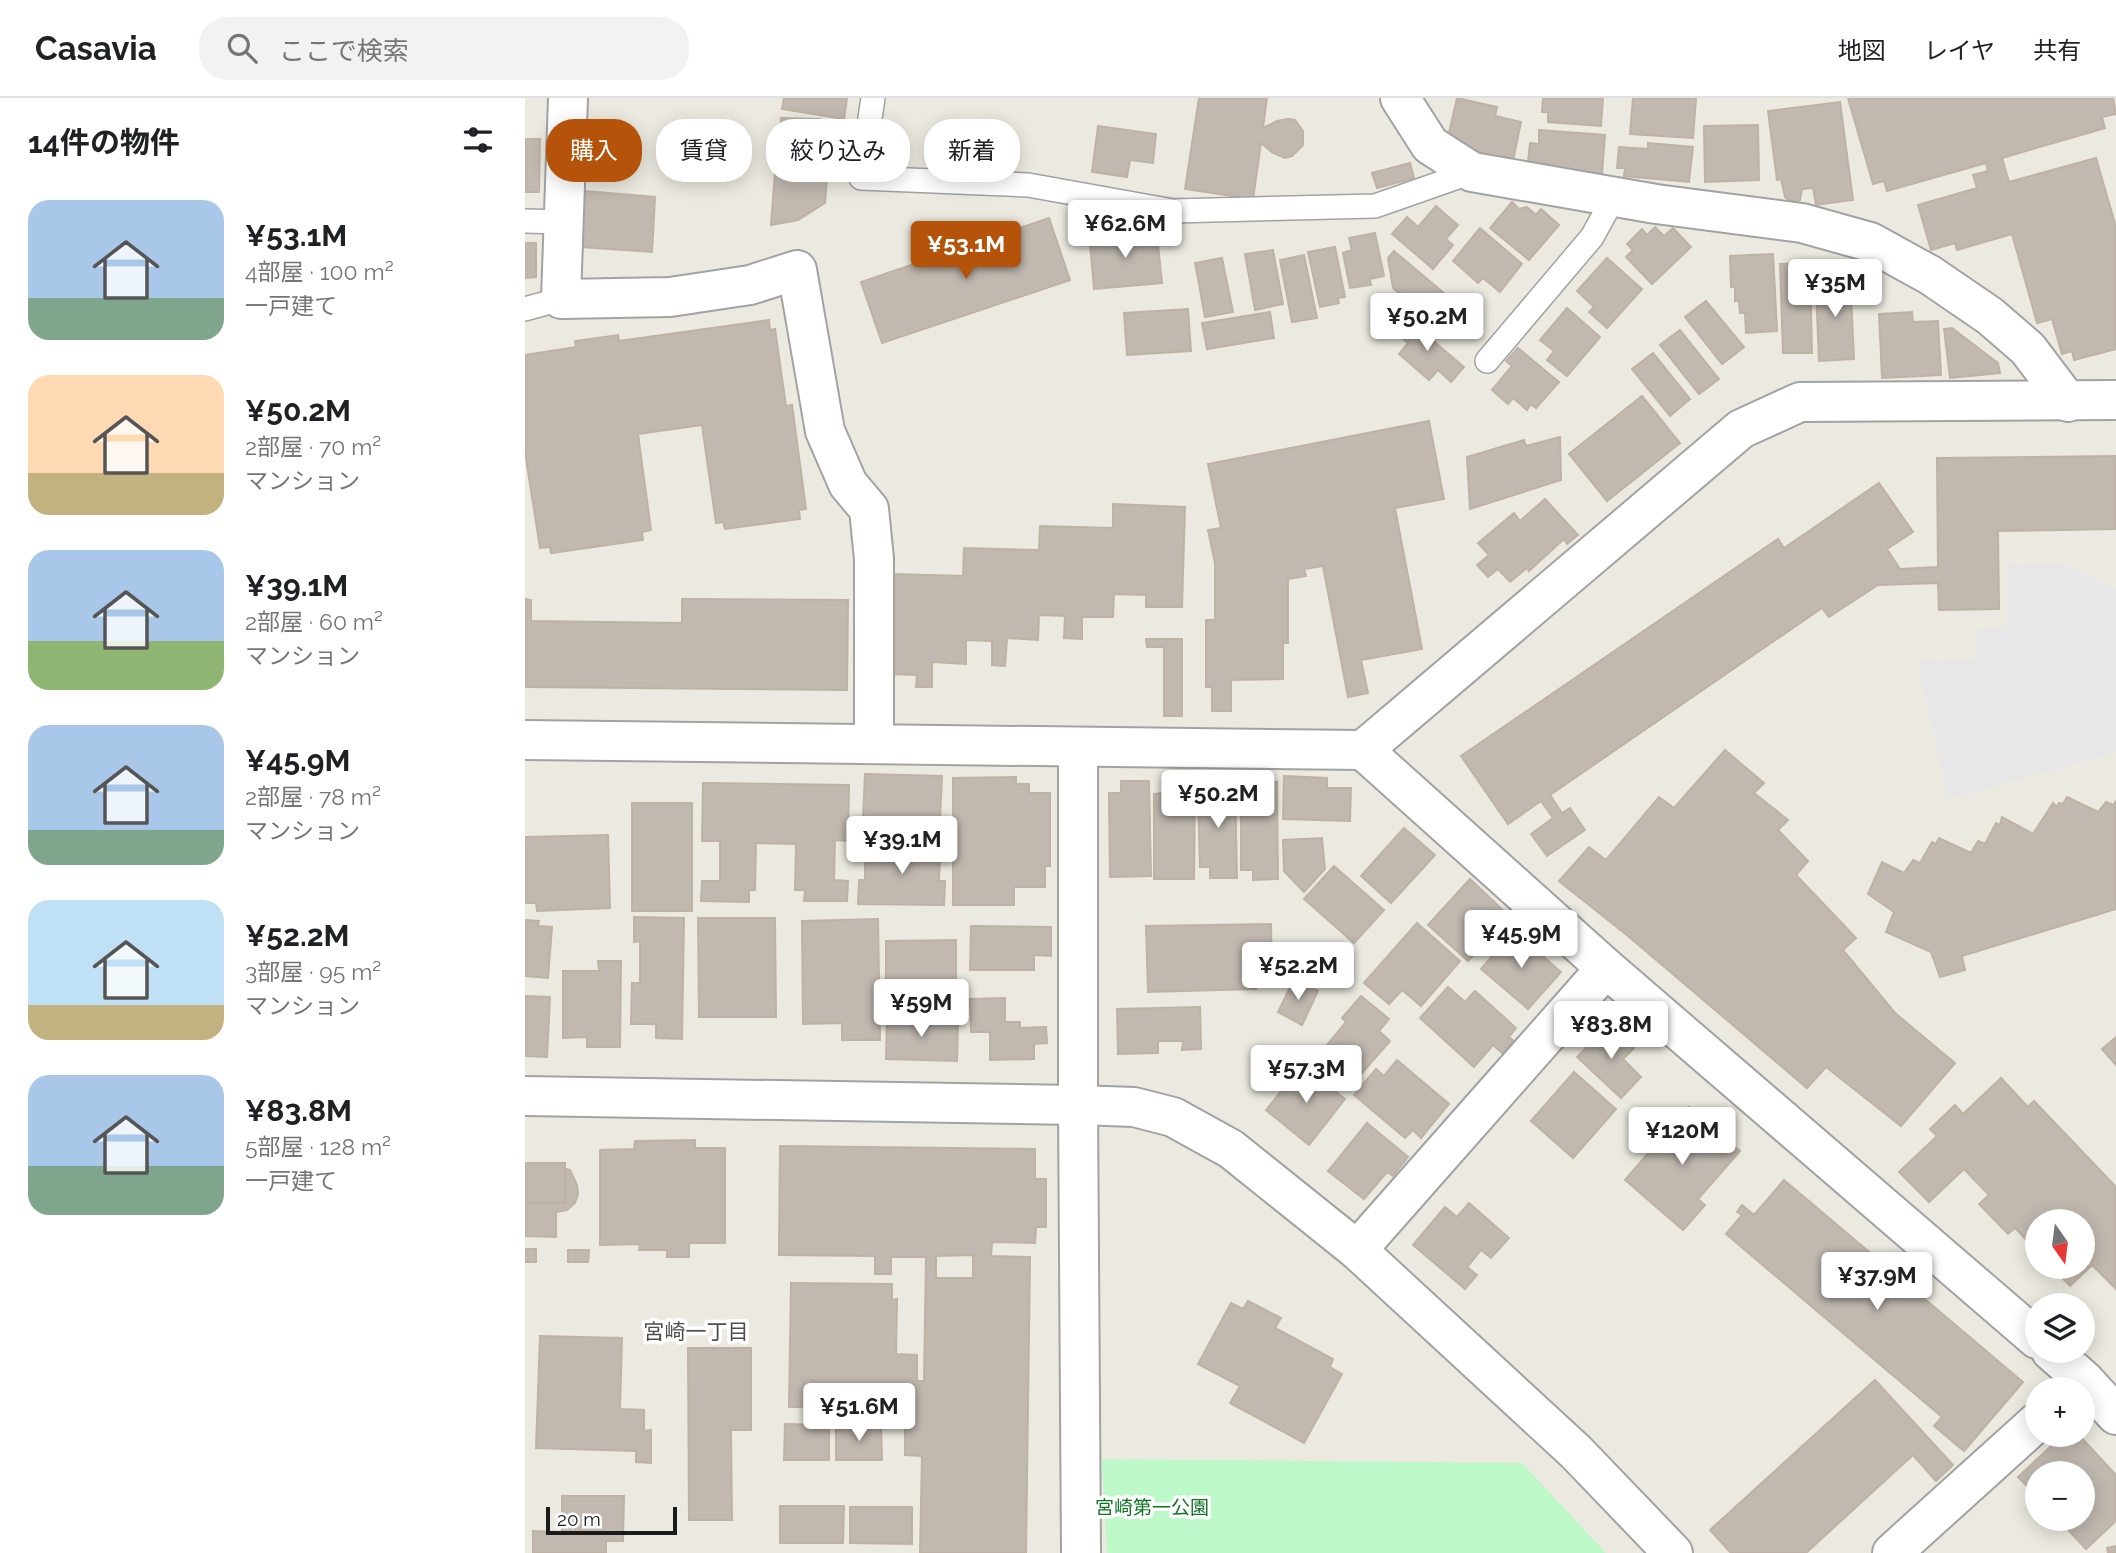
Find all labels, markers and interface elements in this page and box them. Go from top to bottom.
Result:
search box [199,17,689,80]
text: Casavia [35,29,157,68]
icon: search [223,29,261,67]
text: ここで検索 [279,36,409,66]
text: 地図 [1838,36,1886,65]
text: レイヤ [1924,36,1995,65]
text: 共有 [2033,36,2081,65]
chip: 購入 [546,119,642,182]
chip: 賃貸 [656,119,752,182]
chip: 絞り込み [766,119,910,182]
chip: 新着 [924,119,1020,182]
icon: filters [459,121,497,159]
text: 14件の物件 [28,125,180,160]
pin: ¥62.6M [1068,200,1182,260]
text: ¥62.6M [1084,209,1166,236]
text: ¥53.1M [245,218,347,253]
pin: ¥53.1M [909,222,1023,281]
icon: home [84,228,168,312]
text: ¥53.1M [927,230,1005,257]
text: 4部屋 · 100 m² [245,258,394,285]
pin: ¥35M [1794,260,1876,319]
text: ¥35M [1804,268,1866,295]
text: 一戸建て [245,292,337,319]
pin: ¥50.2M [1370,294,1484,353]
text: ¥50.2M [1386,302,1468,329]
text: ¥50.2M [245,393,351,428]
icon: home [84,403,168,487]
text: 2部屋 · 70 m² [245,433,381,460]
text: マンション [245,467,360,494]
text: ¥39.1M [245,568,348,603]
icon: home [84,578,168,662]
text: 2部屋 · 60 m² [245,608,383,635]
text: マンション [245,642,360,669]
text: ¥45.9M [245,743,350,778]
icon: home [84,753,168,837]
pin: ¥50.2M [1161,770,1275,830]
text: ¥50.2M [1177,779,1259,806]
text: 2部屋 · 78 m² [245,783,381,810]
pin: ¥39.1M [845,816,959,876]
text: マンション [245,817,360,844]
text: ¥39.1M [862,825,942,852]
pin: ¥45.9M [1464,910,1578,970]
text: ¥52.2M [245,918,350,953]
text: ¥45.9M [1481,919,1561,946]
icon: home [84,928,168,1012]
pin: ¥52.2M [1241,942,1355,1002]
text: ¥52.2M [1258,951,1338,978]
text: 3部屋 · 95 m² [245,958,381,985]
pin: ¥59M [880,979,962,1039]
text: ¥59M [890,988,952,1015]
text: マンション [245,992,360,1019]
pin: ¥83.8M [1554,1002,1668,1061]
text: ¥83.8M [1570,1010,1652,1037]
pin: ¥57.3M [1249,1046,1363,1105]
text: ¥57.3M [1267,1054,1345,1081]
text: ¥83.8M [245,1093,352,1128]
icon: home [84,1103,168,1187]
pin: ¥120M [1633,1108,1731,1167]
text: ¥120M [1645,1116,1719,1143]
text: 5部屋 · 128 m² [245,1133,391,1160]
text: 一戸建て [245,1167,337,1194]
north arrow [2025,1209,2095,1279]
map controls [2025,1209,2095,1531]
pin: ¥37.9M [1820,1252,1934,1312]
text: ¥37.9M [1837,1261,1917,1288]
button: layers [2025,1293,2095,1363]
district label: 宮崎一丁目 [644,1319,749,1344]
button: + [2025,1377,2095,1447]
pin: ¥51.6M [802,1384,916,1443]
text: ¥51.6M [819,1392,899,1419]
button: − [2025,1461,2095,1531]
park label: 宮崎第一公園 [1095,1496,1209,1518]
scale bar [546,1504,677,1536]
text: 20 m [557,1508,601,1530]

